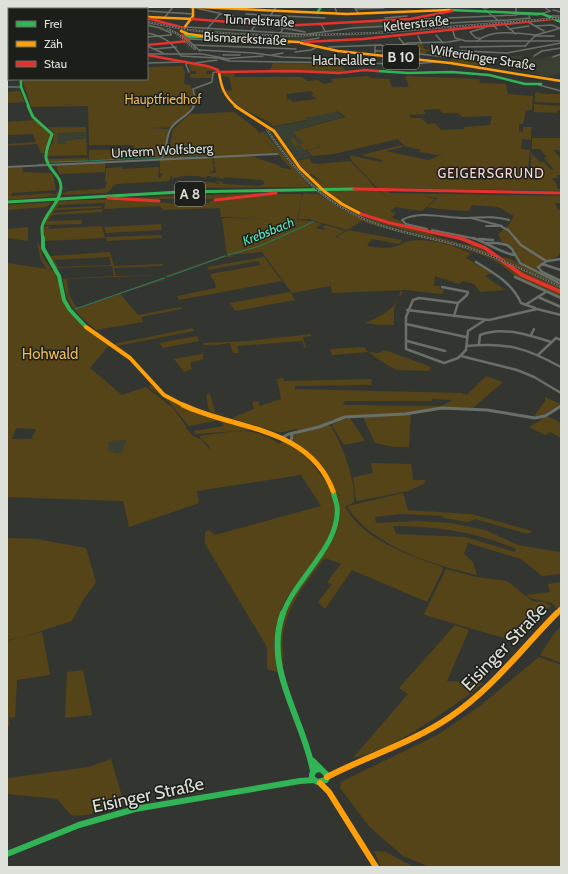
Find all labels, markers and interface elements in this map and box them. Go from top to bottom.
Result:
legend [8,8,148,80]
street label: Tunnelstraße [223,10,295,30]
street label: Kelterstraße [382,12,450,34]
text: Frei [44,16,62,31]
street label: Bismarckstraße [203,28,287,48]
text: Zäh [44,36,63,51]
street label: Wilferdinger Straße [429,41,537,73]
road number: B 10 [383,45,419,69]
street label: Hachelallee [312,52,376,68]
text: Stau [44,56,67,71]
park label: Hauptfriedhof [124,91,202,107]
street label: Unterm Wolfsberg [111,139,214,161]
district label: GEIGERSGRUND [437,165,545,181]
road number: A 8 [175,182,205,206]
water label: Krebsbach [240,213,296,249]
park label: Hohwald [22,345,78,363]
street label: Eisinger Straße [457,599,551,695]
street label: Eisinger Straße [90,772,206,818]

